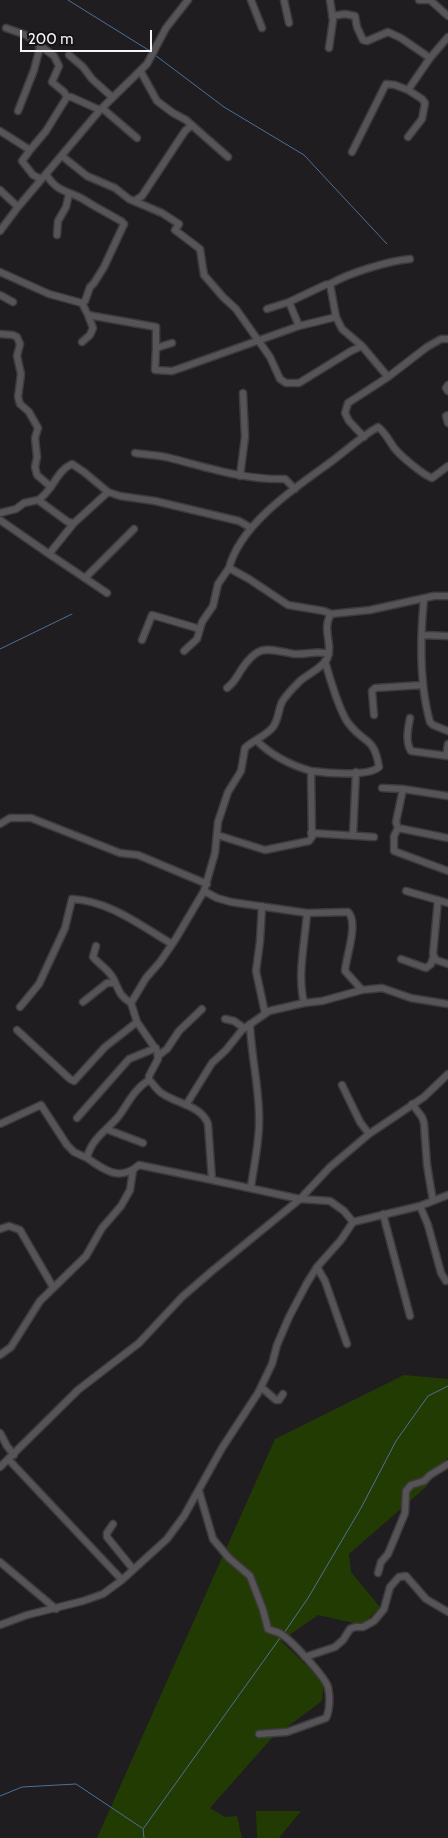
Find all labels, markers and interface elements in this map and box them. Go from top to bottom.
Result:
scale bar [22,20,155,52]
text: 200 m [28,30,73,48]

